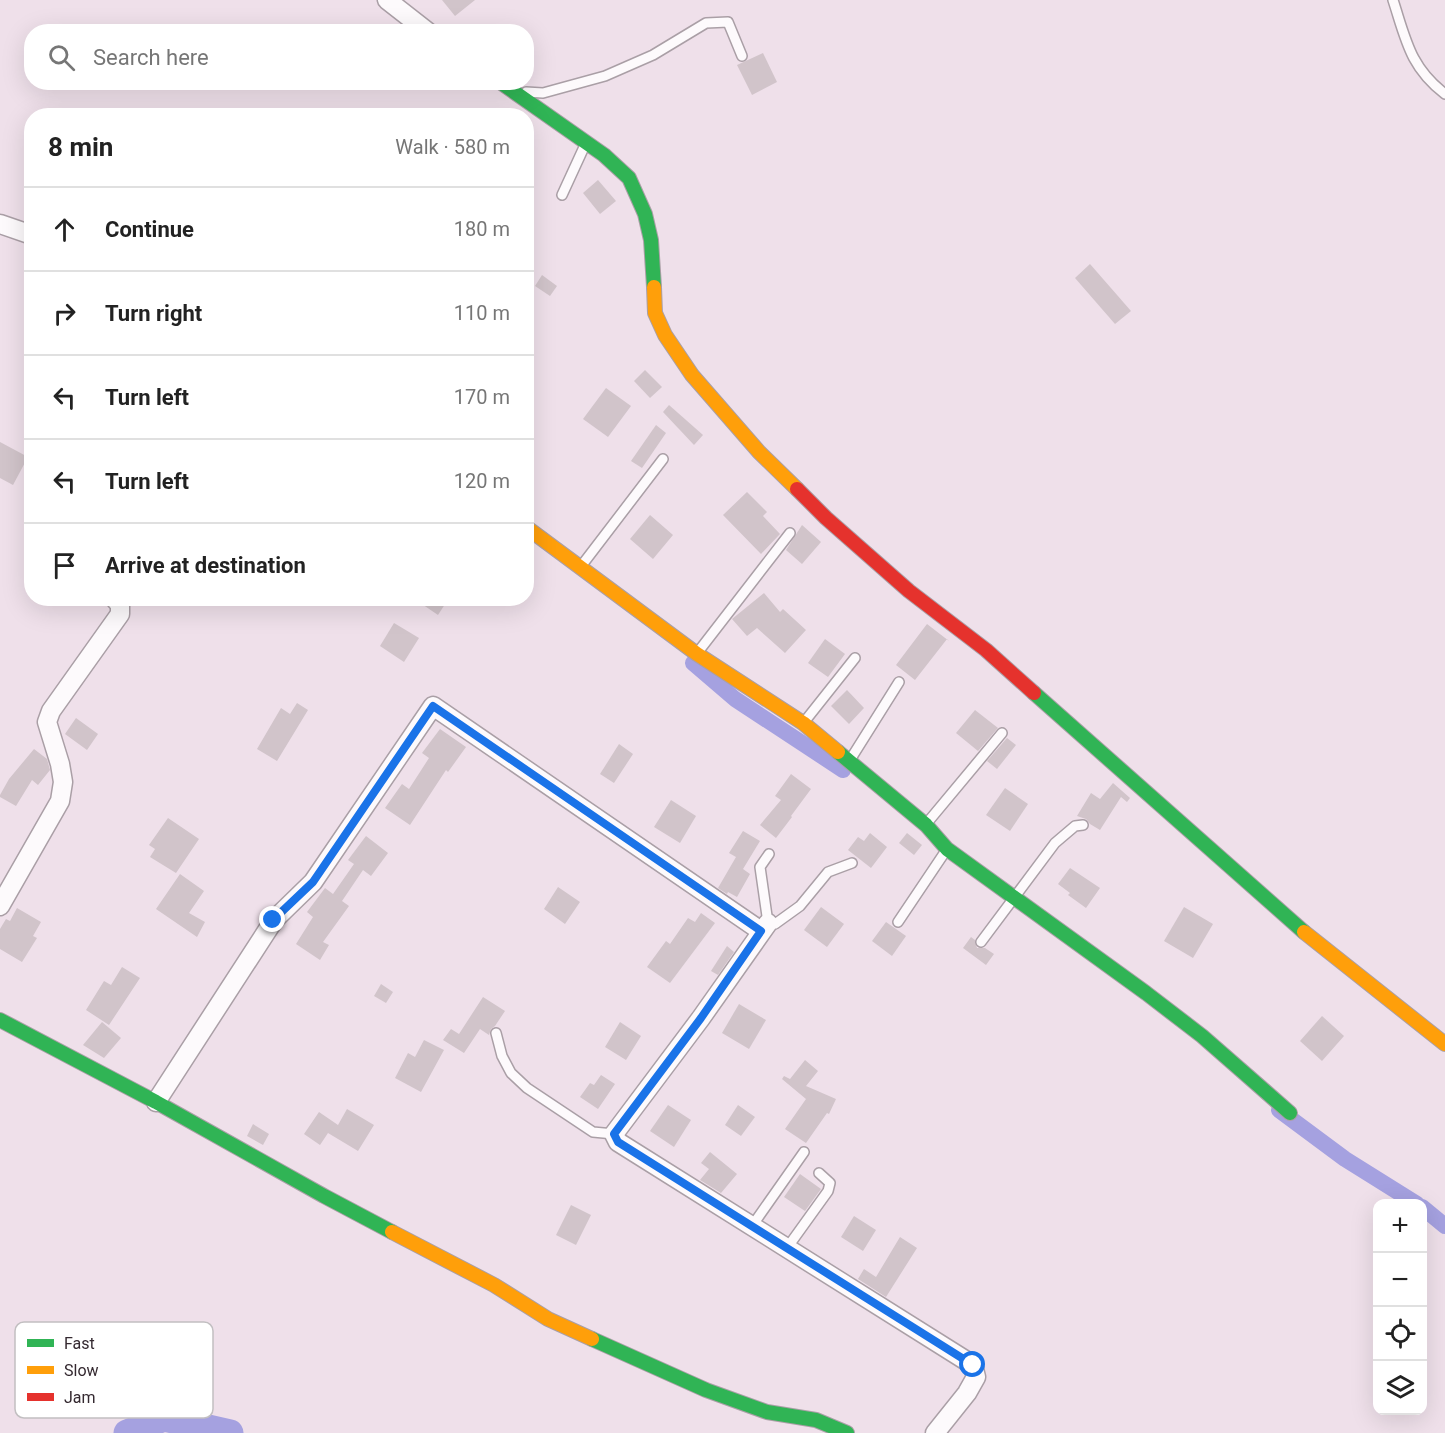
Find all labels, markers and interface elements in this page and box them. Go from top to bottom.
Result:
search box [24,24,534,90]
icon: search [45,41,78,74]
text: Search here [93,45,209,70]
text: 8 min [48,132,113,162]
text: Walk · 580 m [395,135,510,159]
icon: ahead [48,213,81,246]
text: Continue [105,217,194,242]
text: 180 m [454,217,510,241]
icon: right [48,297,81,330]
text: Turn right [105,301,202,326]
text: 110 m [454,301,510,325]
icon: left [48,381,81,414]
text: Turn left [105,385,189,410]
text: 170 m [454,385,510,409]
icon: left [48,465,81,498]
text: Turn left [105,469,189,494]
text: 120 m [454,469,510,493]
icon: arrive [48,549,81,582]
text: Arrive at destination [105,553,306,578]
route end [259,906,285,932]
map controls [1373,1199,1427,1415]
button: + [1373,1199,1427,1253]
button: − [1373,1253,1427,1307]
button: locate [1373,1307,1427,1361]
legend [15,1322,213,1418]
text: Fast [64,1334,95,1353]
route start [959,1351,985,1377]
text: Slow [64,1361,99,1380]
button: layers [1373,1361,1427,1415]
text: Jam [64,1388,96,1407]

